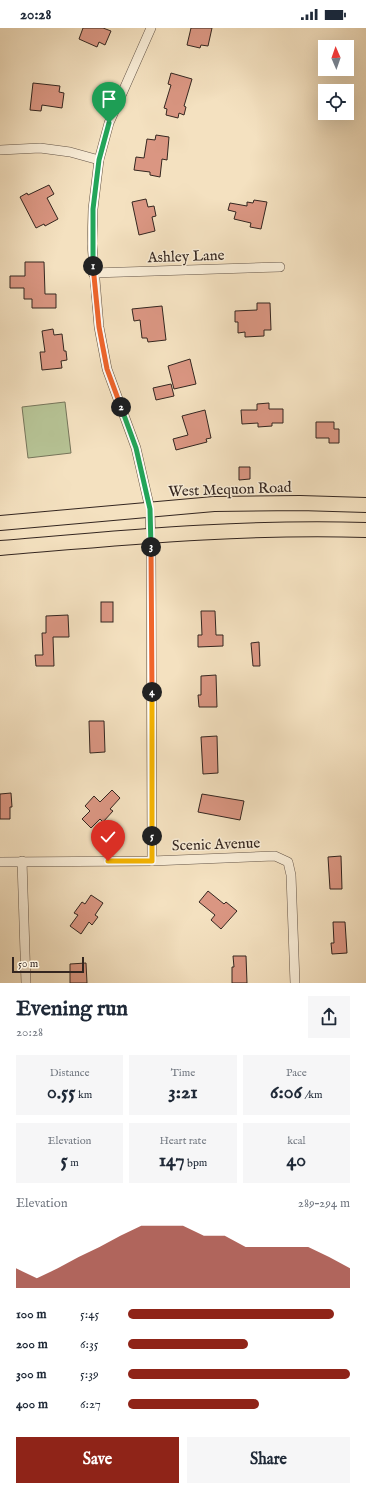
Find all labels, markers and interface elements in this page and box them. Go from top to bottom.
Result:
text: 20:28 [20,5,51,24]
north arrow [318,40,354,76]
map controls [318,40,354,120]
pin [92,82,126,123]
button: locate [318,84,354,120]
icon: arrive [98,88,120,110]
street label: Ashley Lane [146,246,225,267]
pin: 1 [83,256,103,276]
text: 1 [91,259,95,273]
pin: 2 [111,397,131,417]
text: 2 [118,400,124,414]
street label: West Mequon Road [168,478,293,501]
pin: 3 [141,537,161,557]
text: 3 [149,540,153,554]
pin: 4 [142,682,162,702]
text: 4 [149,685,155,699]
pin [91,820,125,861]
icon: check [97,826,119,848]
pin: 5 [142,826,162,846]
text: 5 [150,829,154,843]
street label: Scenic Avenue [171,833,261,856]
scale bar [12,955,84,974]
text: 50 m [18,957,38,971]
text: Evening run [16,995,128,1023]
button: share [308,996,350,1038]
text: 20:28 [16,1024,43,1041]
text: Distance [50,1066,90,1080]
text: Time [171,1066,195,1080]
text: Pace [286,1066,307,1080]
text: 0.55 [47,1080,76,1105]
text: 3:21 [168,1080,198,1105]
text: 6:06 [270,1080,302,1105]
text: km [76,1088,92,1102]
text: /km [302,1088,323,1102]
text: Elevation [48,1134,91,1148]
text: Heart rate [160,1134,206,1148]
text: kcal [287,1134,306,1148]
text: 5 [61,1148,68,1173]
text: 147 [159,1148,185,1173]
text: 40 [287,1148,306,1173]
text: m [68,1156,79,1170]
text: bpm [185,1156,207,1170]
text: Elevation [16,1195,68,1212]
text: 289–294 m [298,1195,350,1212]
text: 100 m [16,1306,46,1323]
text: 5:45 [80,1306,99,1323]
text: 200 m [16,1336,48,1353]
text: 6:35 [80,1336,98,1353]
text: 300 m [16,1366,47,1383]
text: 5:39 [80,1366,99,1383]
text: 400 m [16,1396,48,1413]
text: 6:27 [80,1396,101,1413]
button: Save [16,1437,179,1483]
button: Share [187,1437,350,1483]

